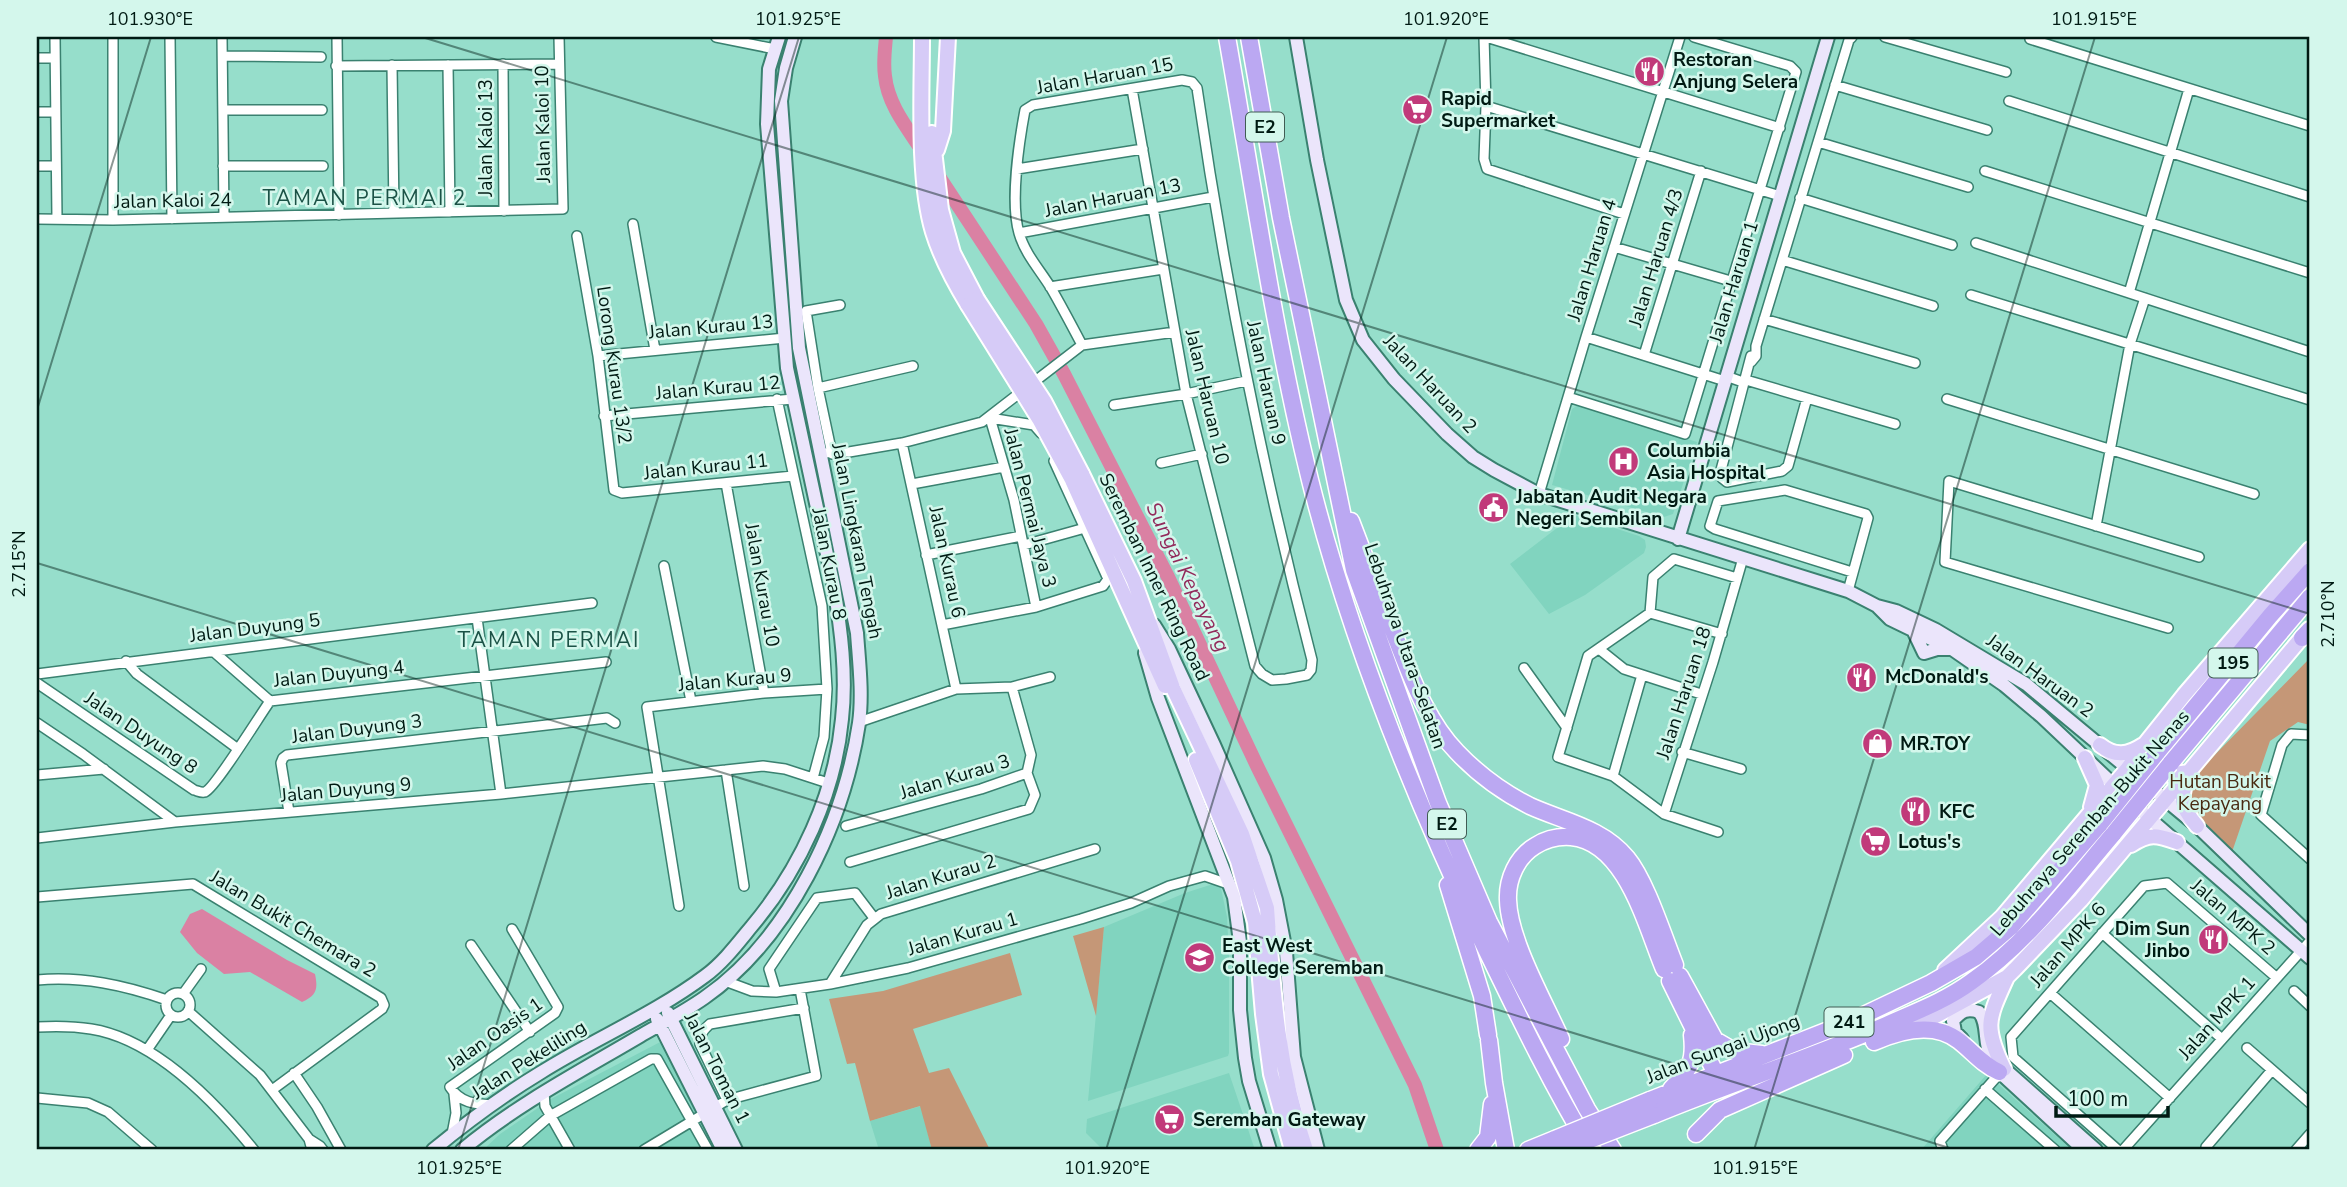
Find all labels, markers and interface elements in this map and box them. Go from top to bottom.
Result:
text: 101.930°E [107,7,193,31]
text: 101.925°E [755,7,841,31]
text: 101.920°E [1403,7,1489,31]
text: 101.915°E [2051,7,2137,31]
place label: Restoran Anjung Selera [1673,47,1798,95]
street label: Jalan Haruan 15 [1034,51,1175,101]
restaurant icon: Restoran Anjung Selera [1633,54,1667,88]
street label: Jalan Kaloi 10 [529,65,557,184]
street label: Jalan Kaloi 13 [473,79,499,198]
place label: Rapid Supermarket [1441,86,1556,134]
supermarket icon: Rapid Supermarket [1401,93,1435,127]
road number: E2 [1246,112,1284,142]
street label: Jalan Haruan 13 [1042,172,1183,224]
district label: TAMAN PERMAI 2 [263,184,467,212]
street label: Jalan Haruan 4/3 [1622,186,1689,331]
street label: Jalan Kaloi 24 [113,187,232,215]
street label: Jalan Haruan 4 [1561,196,1623,325]
street label: Jalan Haruan 1 [1703,218,1765,347]
street label: Lorong Kurau 13/2 [590,284,638,446]
street label: Jalan Kurau 13 [647,309,774,345]
street label: Jalan Haruan 9 [1240,317,1292,448]
street label: Jalan Haruan 10 [1179,326,1235,467]
street label: Jalan Haruan 2 [1377,328,1483,439]
street label: Jalan Kurau 12 [654,370,781,406]
street label: Jalan Permai Jaya 3 [997,424,1062,591]
place label: Columbia Asia Hospital [1647,438,1766,486]
street label: Jalan Lingkaran Tengah [825,440,889,641]
hospital icon: Columbia Asia Hospital [1607,445,1641,479]
street label: Jalan Kurau 11 [641,448,770,487]
street label: Seremban Inner Ring Road [1092,469,1216,685]
place label: Jabatan Audit Negara Negeri Sembilan [1515,484,1707,532]
public building icon: Jabatan Audit Negara Negeri Sembilan [1476,491,1510,525]
water label: Sungai Kepayang [1140,497,1236,657]
street label: Jalan Kurau 6 [922,503,972,620]
street label: Jalan Kurau 8 [805,505,853,622]
street label: Jalan Kurau 10 [738,520,786,649]
text: 2.715°N [7,530,31,598]
street label: Lebuhraya Utara–Selatan [1358,540,1452,752]
text: 2.710°N [2316,580,2340,648]
street label: Jalan Duyung 5 [187,607,322,649]
street label: Jalan Haruan 18 [1650,623,1718,764]
district label: TAMAN PERMAI [458,626,640,654]
street label: Jalan Haruan 2 [1980,628,2099,724]
road number: 195 [2208,648,2258,678]
street label: Jalan Duyung 4 [272,654,406,694]
restaurant icon: McDonald's [1845,660,1879,694]
street label: Jalan Kurau 9 [676,662,793,698]
place label: McDonald's [1885,664,1989,690]
street label: Jalan Duyung 8 [79,685,203,780]
street label: Lebuhraya Seremban-Bukit Nenas [1984,704,2196,942]
street label: Jalan Duyung 3 [289,708,424,750]
shop icon: MR.TOY [1860,727,1894,761]
place label: MR.TOY [1900,731,1971,757]
street label: Jalan Kurau 3 [896,748,1013,806]
park label: Hutan Bukit Kepayang [2169,769,2271,817]
street label: Jalan Duyung 9 [279,771,412,809]
restaurant icon: KFC [1899,795,1933,829]
place label: KFC [1939,799,1975,825]
road number: E2 [1428,810,1466,838]
supermarket icon: Lotus's [1858,825,1892,859]
place label: Lotus's [1898,829,1961,855]
street label: Jalan Kurau 2 [882,848,999,906]
street label: Jalan Bukit Chemara 2 [204,864,381,984]
street label: Jalan MPK 2 [2184,872,2281,961]
street label: Jalan MPK 6 [2023,897,2112,994]
street label: Jalan Kurau 1 [904,906,1021,962]
place label: Dim Sun Jinbo [2115,916,2190,964]
restaurant icon: Dim Sun Jinbo [2196,923,2230,957]
place label: East West College Seremban [1222,933,1384,981]
school or university icon: East West College Seremban [1182,940,1216,974]
street label: Jalan MPK 1 [2172,971,2261,1066]
street label: Jalan Oasis 1 [441,991,548,1077]
street label: Jalan Toman 1 [677,1007,756,1128]
road number: 241 [1825,1007,1874,1036]
street label: Jalan Sungai Ujong [1642,1008,1803,1091]
street label: Jalan Pekeliling [466,1014,591,1106]
scale bar [2056,1075,2168,1119]
text: 100 m [2067,1085,2128,1113]
supermarket icon: Seremban Gateway [1153,1103,1187,1137]
place label: Seremban Gateway [1193,1107,1367,1133]
text: 101.925°E [416,1156,502,1180]
text: 101.920°E [1064,1156,1150,1180]
text: 101.915°E [1712,1156,1798,1180]

